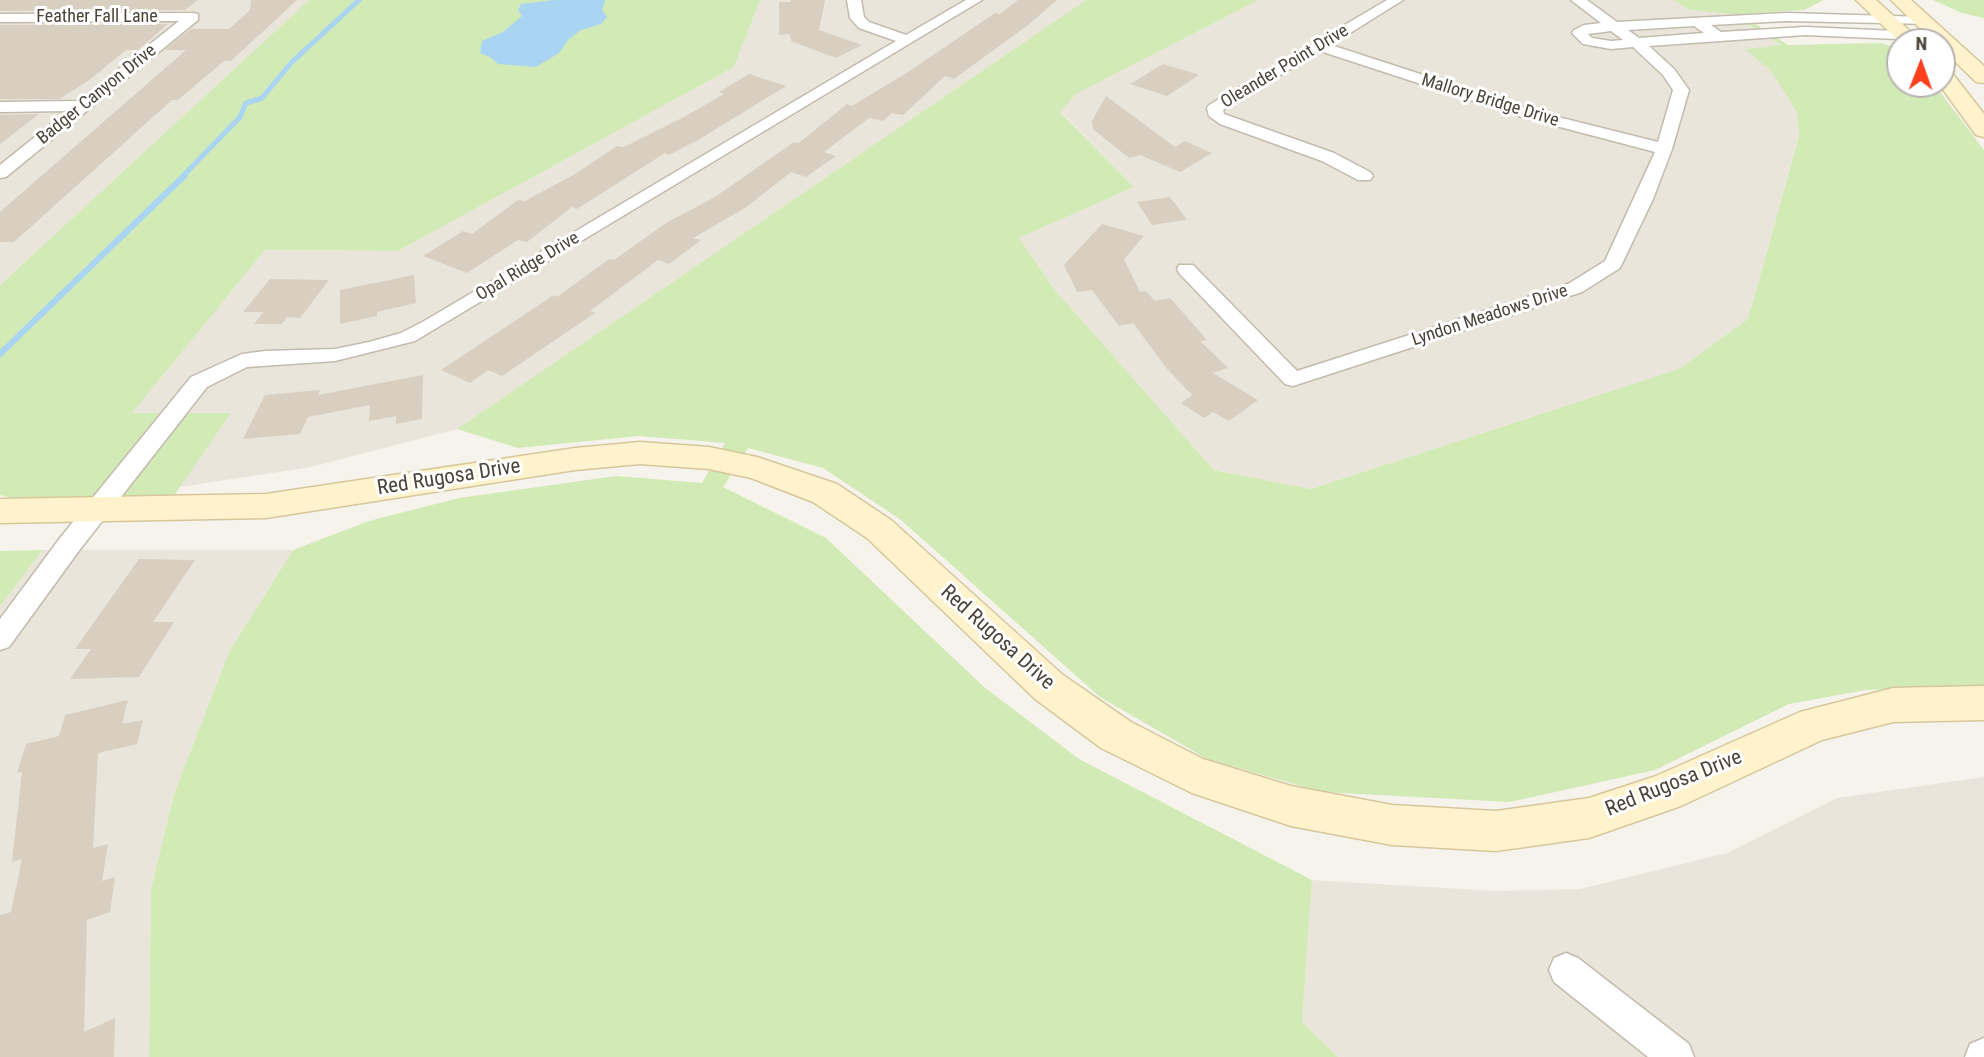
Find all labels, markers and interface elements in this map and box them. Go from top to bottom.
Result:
street label: Feather Fall Lane [36,6,158,28]
street label: Oleander Point Drive [1217,20,1353,114]
north arrow [1886,28,1956,98]
text: N [1915,32,1927,55]
street label: Badger Canyon Drive [33,40,161,150]
street label: Mallory Bridge Drive [1419,70,1561,132]
street label: Opal Ridge Drive [472,228,584,306]
street label: Lyndon Meadows Drive [1409,281,1571,351]
street label: Red Rugosa Drive [376,454,522,502]
street label: Red Rugosa Drive [935,580,1059,696]
street label: Red Rugosa Drive [1602,745,1746,823]

